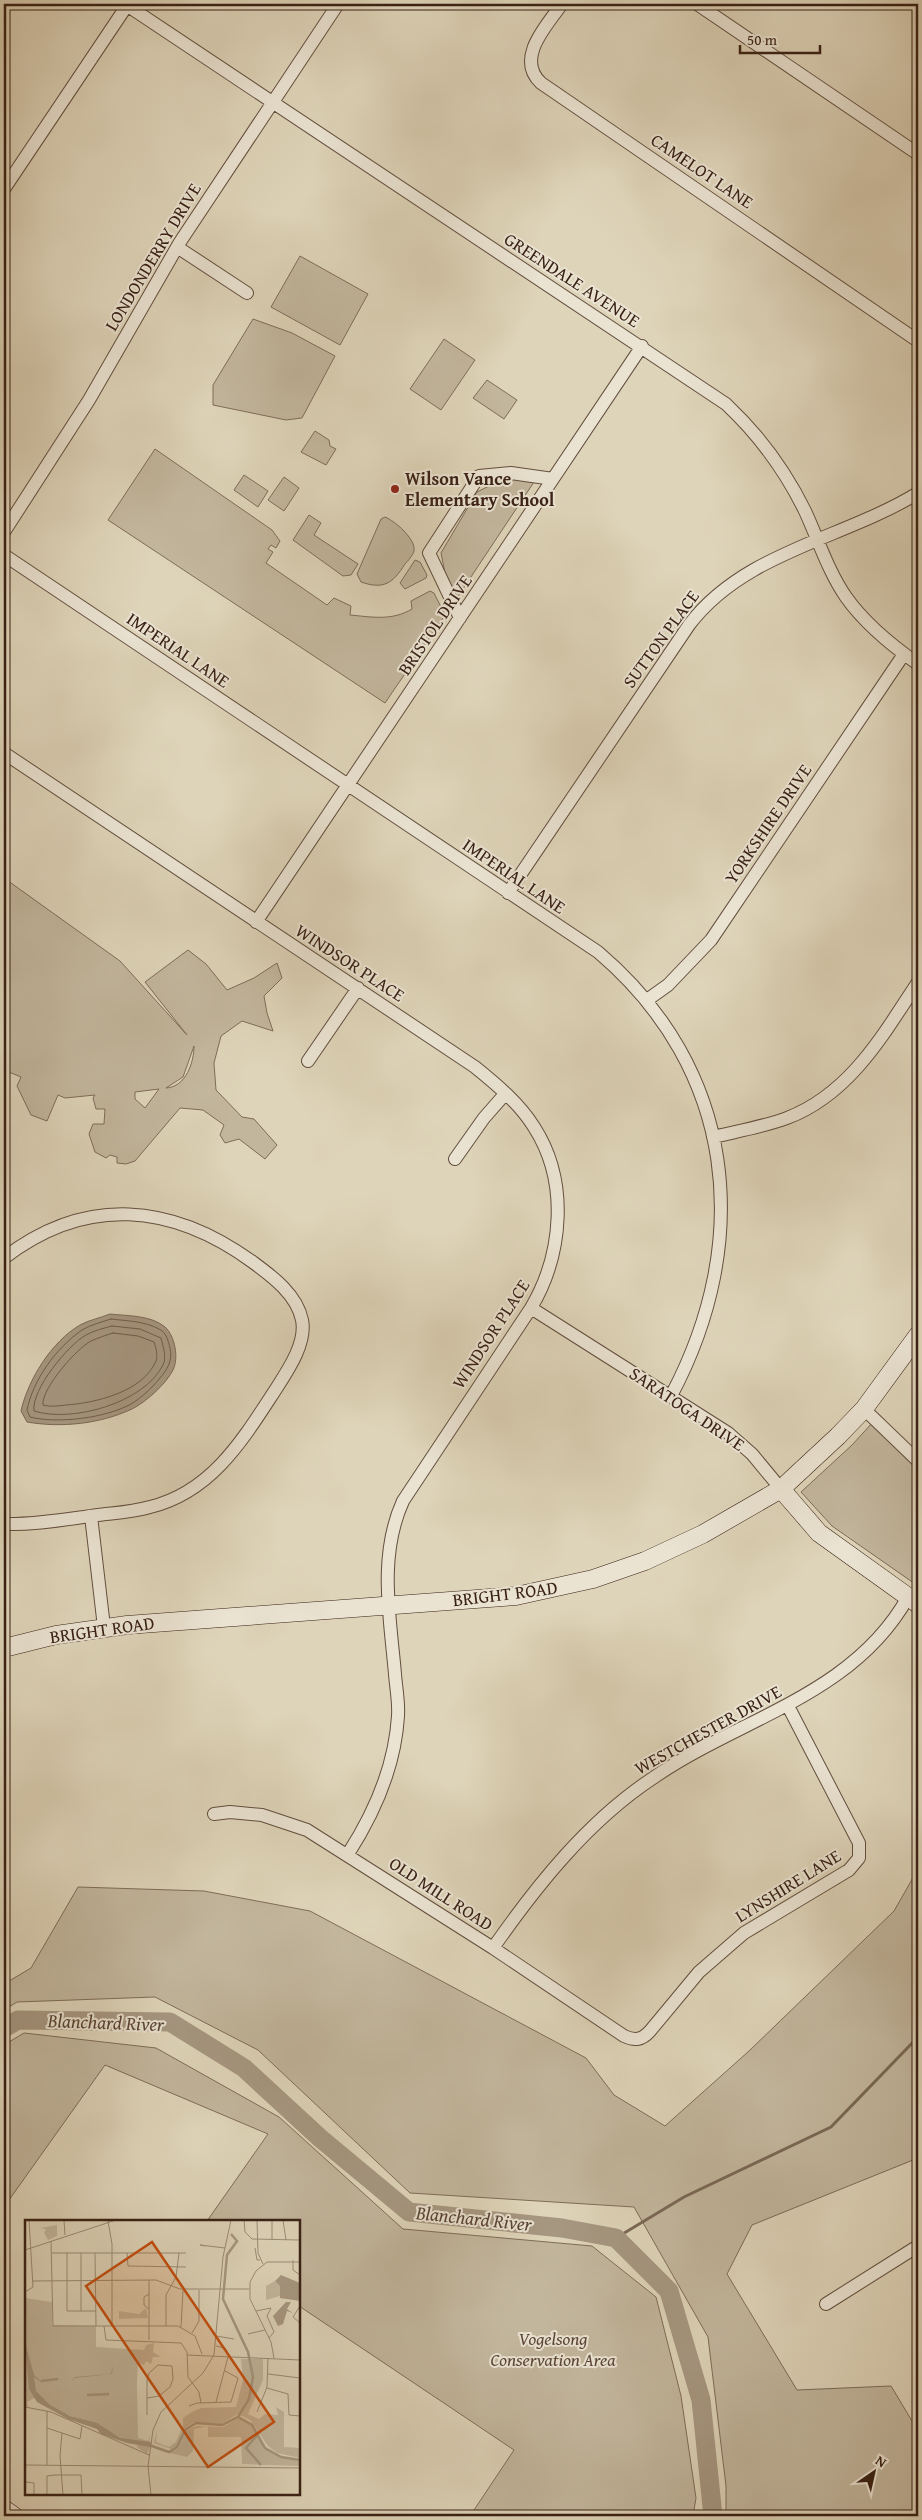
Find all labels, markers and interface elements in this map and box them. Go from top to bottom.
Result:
scale bar [740,22,820,54]
text: 50 m [747,29,778,50]
street label: CAMELOT LANE [646,126,759,215]
street label: LONDONDERRY DRIVE [98,178,208,336]
street label: GREENDALE AVENUE [499,225,646,334]
place label: Wilson Vance Elementary School [405,465,555,513]
marker: Wilson Vance Elementary School [389,483,401,495]
street label: BRISTOL DRIVE [391,569,478,681]
street label: SUTTON PLACE [616,584,705,693]
street label: IMPERIAL LANE [121,605,235,694]
street label: YORKSHIRE DRIVE [717,758,818,889]
street label: IMPERIAL LANE [457,831,571,920]
street label: WINDSOR PLACE [290,917,410,1008]
street label: WINDSOR PLACE [445,1274,536,1394]
street label: SARATOGA DRIVE [624,1360,751,1457]
street label: BRIGHT ROAD [451,1574,559,1613]
street label: BRIGHT ROAD [48,1609,156,1650]
street label: WESTCHESTER DRIVE [629,1678,786,1781]
street label: LYNSHIRE LANE [730,1842,846,1929]
street label: OLD MILL ROAD [384,1850,499,1937]
water label: Blanchard River [46,2006,166,2038]
water label: Blanchard River [414,2198,534,2238]
inset map [25,2220,300,2495]
park label: Vogelsong Conservation Area [490,2325,616,2373]
north arrow [850,2448,900,2498]
text: N [872,2450,891,2472]

